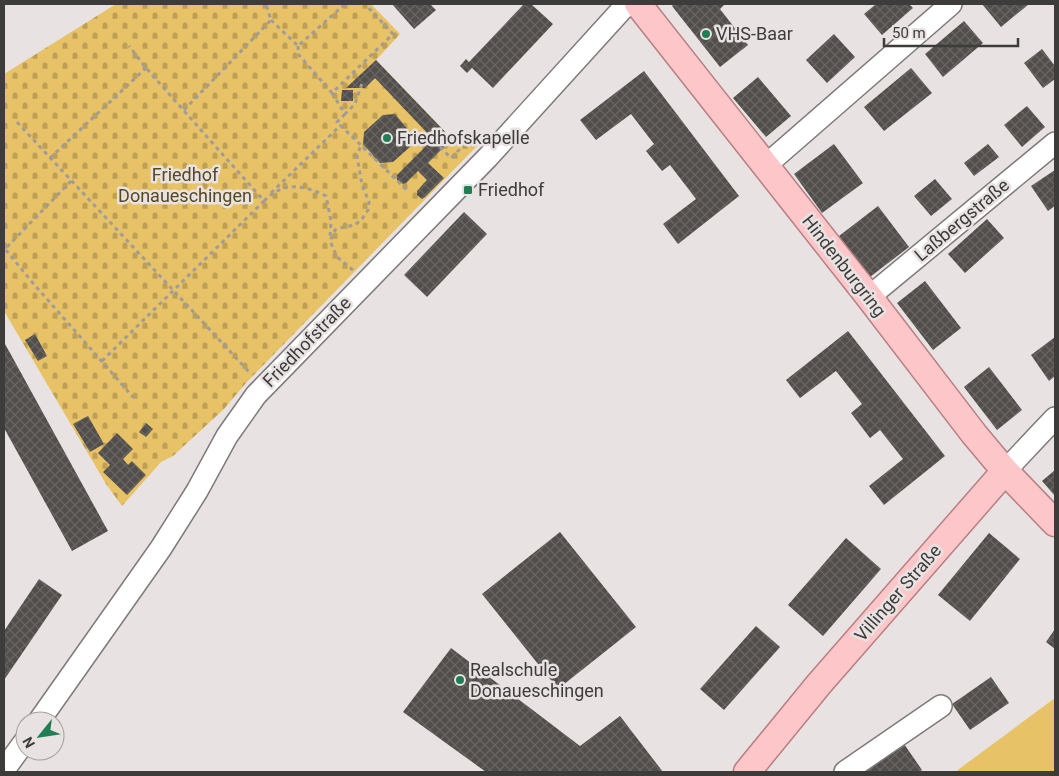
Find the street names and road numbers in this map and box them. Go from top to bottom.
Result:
street label: Laßbergstraße [910,174,1013,265]
street label: Hindenburgring [798,211,891,321]
street label: Friedhofstraße [258,292,355,391]
street label: Villinger Straße [850,540,945,645]

